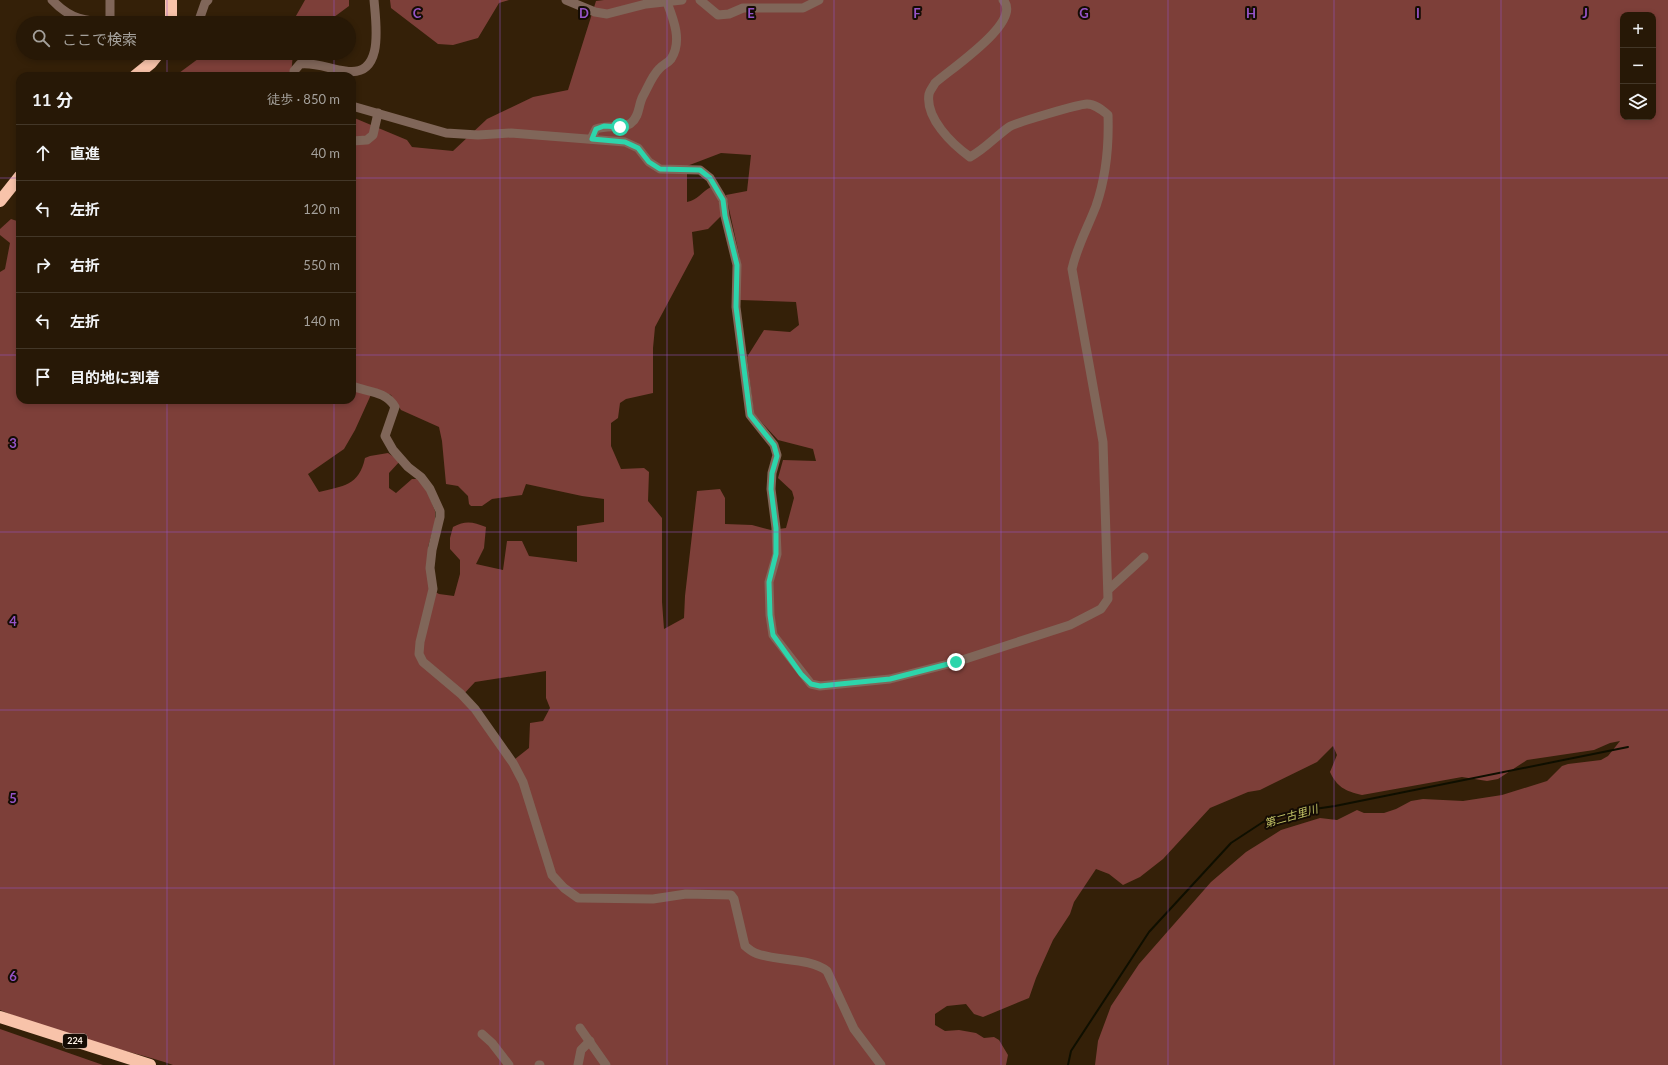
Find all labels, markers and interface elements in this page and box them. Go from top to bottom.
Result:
text: C [413,5,422,21]
text: D [579,5,589,21]
text: E [747,5,755,21]
text: F [913,5,921,21]
text: G [1079,5,1089,21]
text: H [1246,5,1256,21]
text: I [1416,5,1420,21]
text: J [1582,5,1588,21]
map controls [1620,12,1656,120]
button: + [1620,12,1656,48]
search box [16,16,356,60]
icon: search [30,27,52,49]
text: ここで検索 [62,30,137,48]
button: − [1620,48,1656,84]
button: layers [1620,84,1656,120]
text: 11 分 [32,89,73,110]
text: 徒歩 · 850 m [267,91,340,107]
route start [611,118,629,136]
icon: ahead [32,142,54,164]
text: 直進 [70,144,100,162]
text: 40 m [311,145,340,161]
icon: left [32,198,54,220]
text: 左折 [70,200,100,218]
text: 120 m [303,201,340,217]
icon: right [32,254,54,276]
text: 右折 [70,256,100,274]
text: 550 m [303,257,340,273]
icon: left [32,310,54,332]
text: 左折 [70,312,100,330]
text: 140 m [303,313,340,329]
icon: arrive [32,366,54,388]
text: 目的地に到着 [70,368,160,386]
text: 3 [9,435,17,451]
text: 4 [9,613,17,629]
route end [947,653,965,671]
text: 5 [9,790,17,806]
water label: 第二古里川 [1263,801,1320,829]
text: 6 [9,968,17,984]
road number: 224 [63,1034,87,1048]

